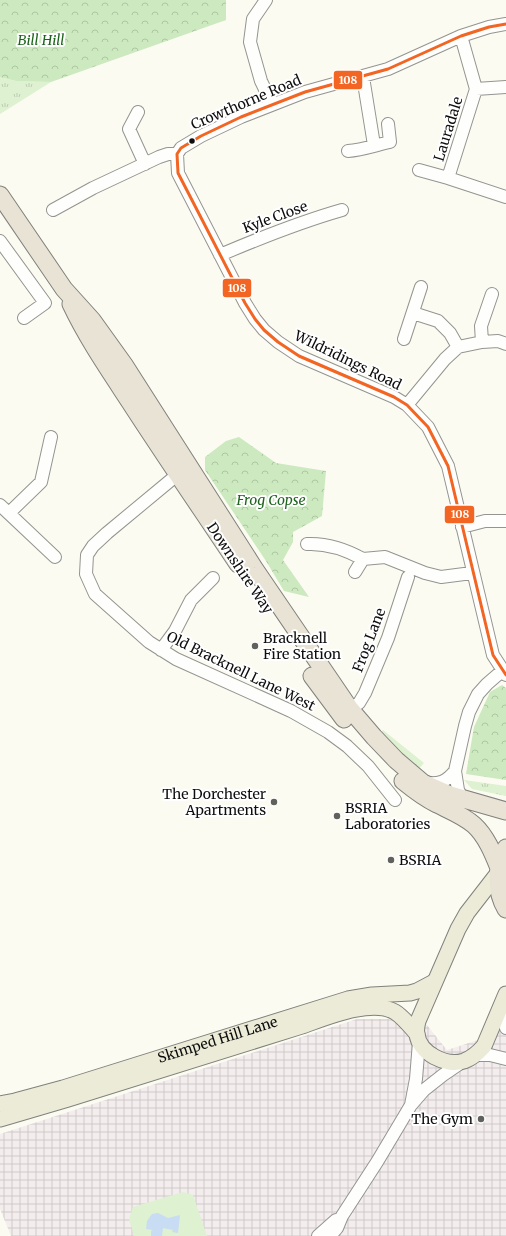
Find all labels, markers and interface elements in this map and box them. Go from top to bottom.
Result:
park label: Bill Hill [18,31,64,49]
street label: Crowthorne Road [188,70,304,133]
line badge: 108 [333,70,363,90]
text: 108 [339,73,357,87]
street label: Lauradale [430,94,466,164]
unlabelled marker [187,136,197,146]
street label: Kyle Close [240,197,310,237]
line badge: 108 [222,278,252,298]
text: 108 [228,281,246,295]
street label: Wildridings Road [291,326,405,394]
park label: Frog Copse [235,491,306,509]
line badge: 108 [444,505,475,524]
text: 108 [451,507,469,521]
street label: Downshire Way [203,519,278,618]
street label: Frog Lane [349,605,389,675]
street label: Old Bracknell Lane West [164,627,319,715]
place label: Bracknell Fire Station [263,629,341,663]
marker: Bracknell Fire Station [250,641,260,651]
place label: The Dorchester Apartments [162,785,266,819]
marker: The Dorchester Apartments [269,797,279,807]
place label: BSRIA Laboratories [345,799,430,833]
marker: BSRIA Laboratories [332,811,342,821]
place label: BSRIA [399,851,441,869]
marker: BSRIA [386,855,396,865]
street label: Skimped Hill Lane [155,1013,280,1067]
place label: The Gym [411,1110,473,1128]
marker: The Gym [476,1114,486,1124]

